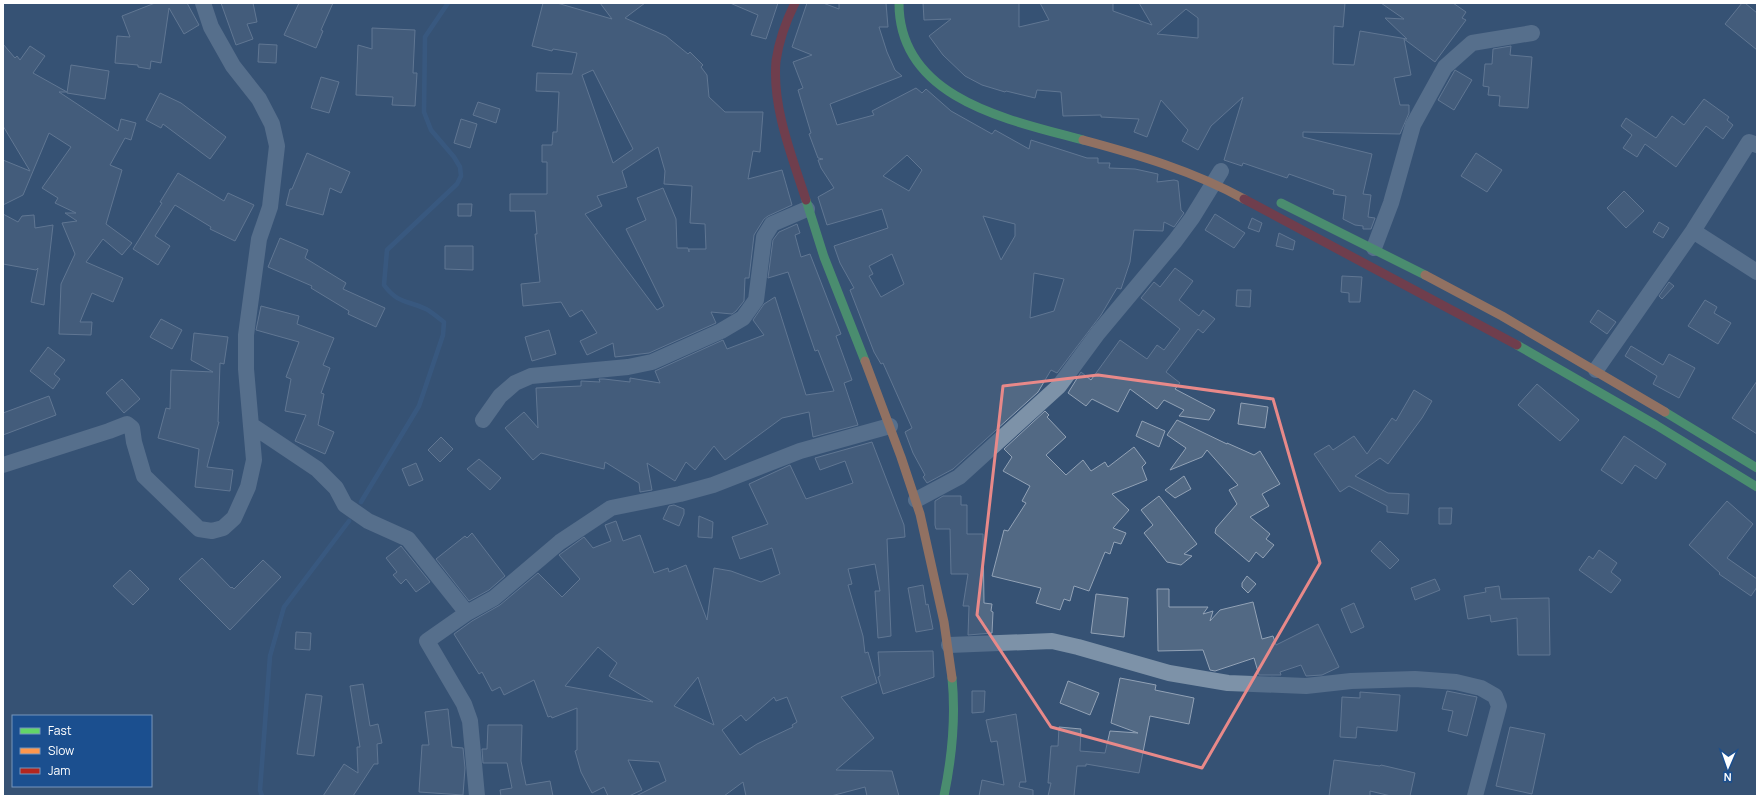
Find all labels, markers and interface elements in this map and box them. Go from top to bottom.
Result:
legend [12,715,152,787]
text: Fast [48,722,72,739]
text: Slow [48,742,74,759]
north arrow [1708,747,1748,787]
text: Jam [48,762,70,779]
text: N [1723,770,1732,785]

